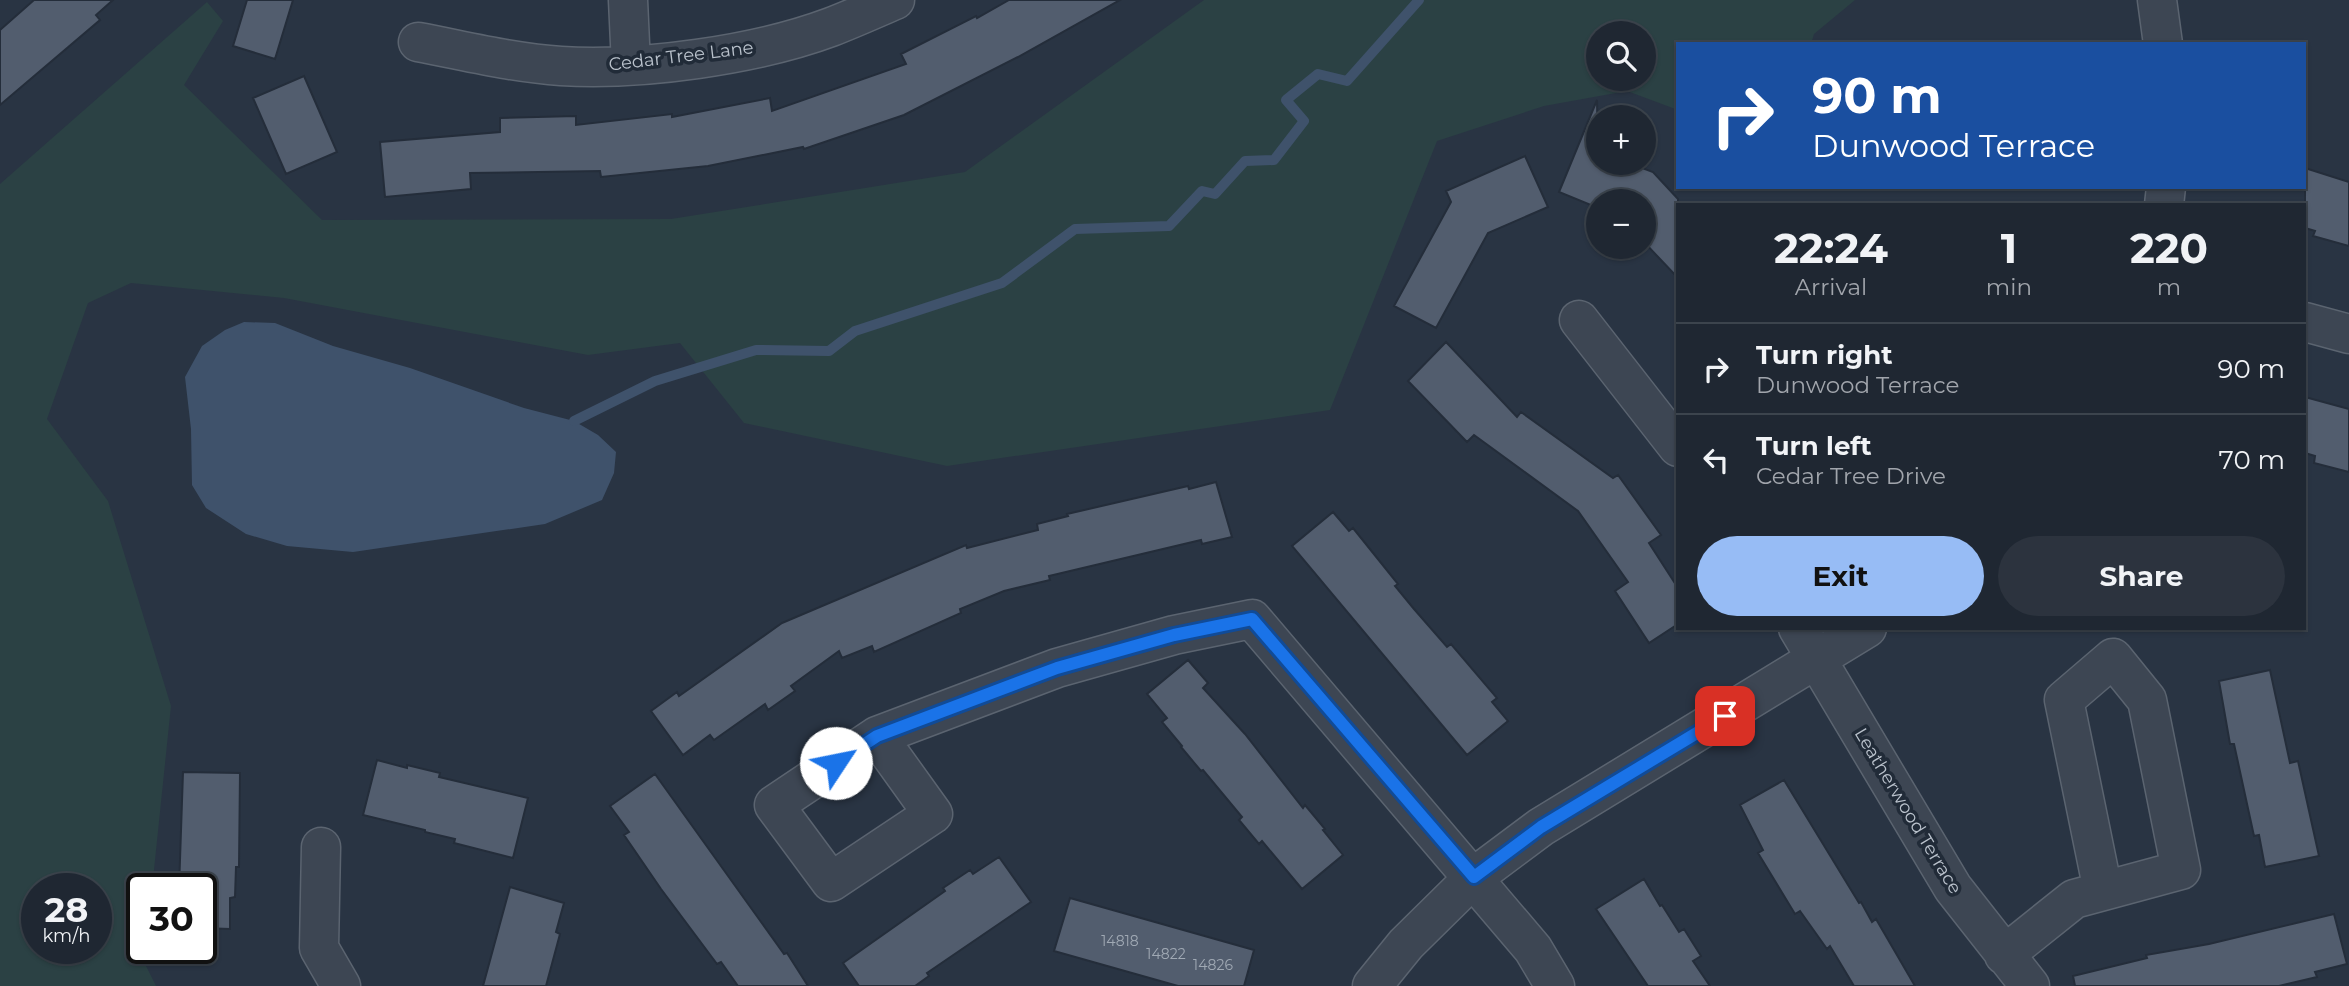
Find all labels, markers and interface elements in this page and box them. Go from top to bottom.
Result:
map controls [1586,21,1656,259]
button: search [1586,21,1656,91]
street label: Cedar Tree Lane [607,36,755,76]
text: 90 m [1812,66,1942,125]
icon: right [1697,70,1788,161]
button: + [1586,105,1656,175]
text: Dunwood Terrace [1812,126,2095,165]
button: − [1586,189,1656,259]
text: 22:24 [1774,222,1888,274]
text: 1 [2001,222,2017,274]
text: 220 [2130,222,2208,274]
text: Arrival [1795,273,1867,301]
text: min [1986,273,2032,301]
text: m [2157,273,2181,301]
text: Turn right [1756,339,1892,371]
icon: right [1697,350,1735,388]
text: 90 m [2218,353,2285,385]
text: Dunwood Terrace [1756,371,1959,399]
text: Turn left [1756,430,1872,462]
icon: left [1697,441,1735,479]
text: 70 m [2219,444,2285,476]
text: Cedar Tree Drive [1756,462,1946,490]
button: Exit [1697,536,1984,616]
button: Share [1998,536,2285,616]
pin [1695,686,1755,746]
icon: arrive [1706,697,1744,735]
street label: Leatherwood Terrace [1850,724,1966,898]
position arrow [799,726,873,800]
speed limit sign: 30 [126,873,217,964]
text: 28 [45,888,88,931]
text: km/h [42,925,91,947]
house number: 14818 [1101,932,1139,950]
house number: 14822 [1146,945,1186,963]
house number: 14826 [1193,956,1233,974]

